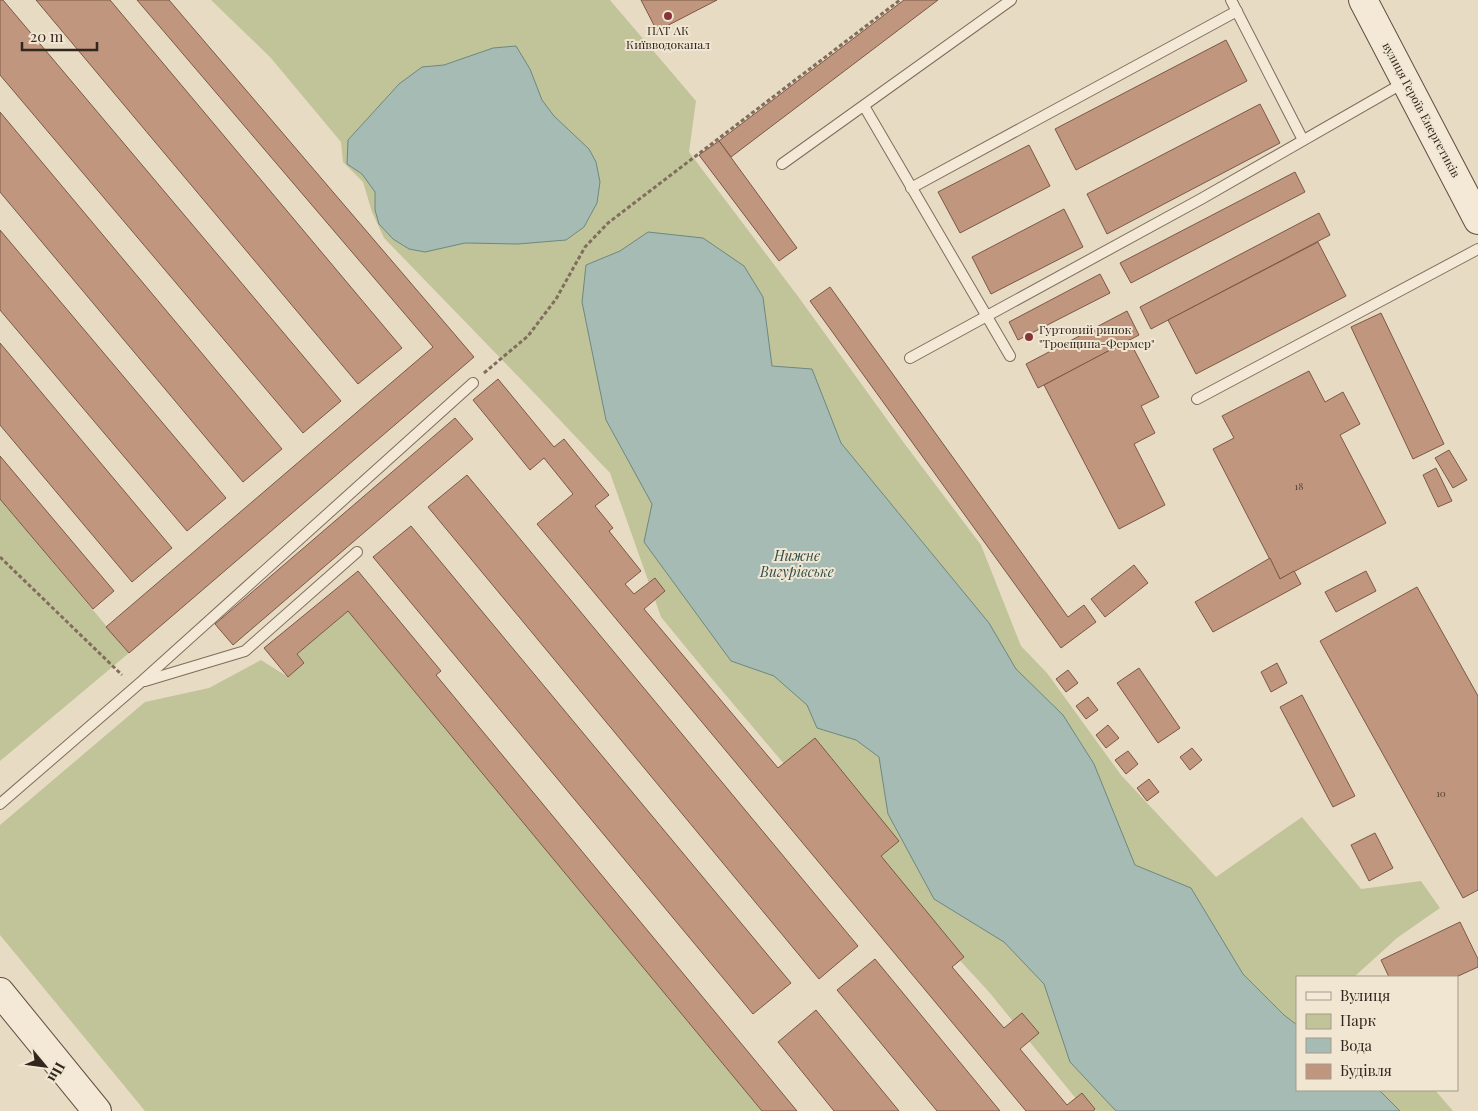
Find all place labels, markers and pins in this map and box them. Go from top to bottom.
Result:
marker: ПАТ АК Київводоканал [662,10,674,22]
place label: ПАТ АК Київводоканал [626,22,710,52]
place label: Гуртовий ринок "Троєщина-Фермер" [1039,321,1154,351]
marker: Гуртовий ринок "Троєщина-Фермер" [1023,331,1035,343]

